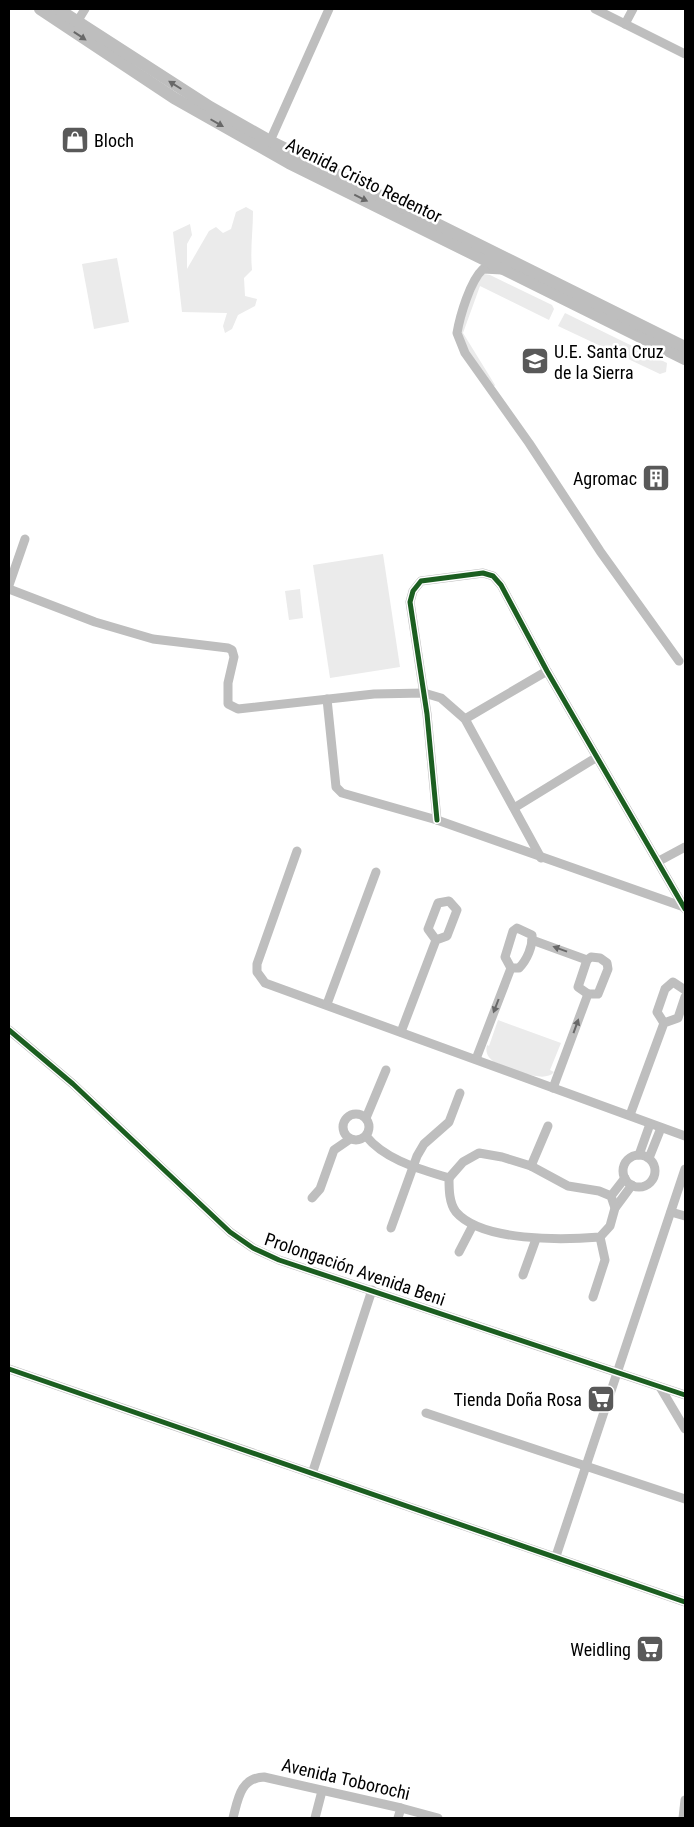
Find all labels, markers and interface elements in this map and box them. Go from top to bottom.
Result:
one-way arrow [73,32,87,41]
one-way arrow [169,80,182,90]
one-way arrow [210,119,224,128]
shop icon: Bloch [60,125,90,155]
place label: Bloch [94,130,134,151]
street label: Avenida Cristo Redentor [283,133,446,227]
one-way arrow [354,194,368,202]
place label: U.E. Santa Cruz de la Sierra [554,341,664,383]
school or university icon: U.E. Santa Cruz de la Sierra [520,346,550,376]
building icon: Agromac [641,463,671,493]
place label: Agromac [573,468,637,489]
one-way arrow [552,945,567,953]
one-way arrow [492,999,500,1014]
one-way arrow [573,1018,580,1033]
street label: Prolongación Avenida Beni [262,1228,448,1310]
supermarket icon: Tienda Doña Rosa [586,1384,616,1414]
place label: Tienda Doña Rosa [453,1389,582,1410]
supermarket icon: Weidling [635,1634,665,1664]
place label: Weidling [570,1639,631,1660]
street label: Avenida Toborochi [280,1754,412,1804]

